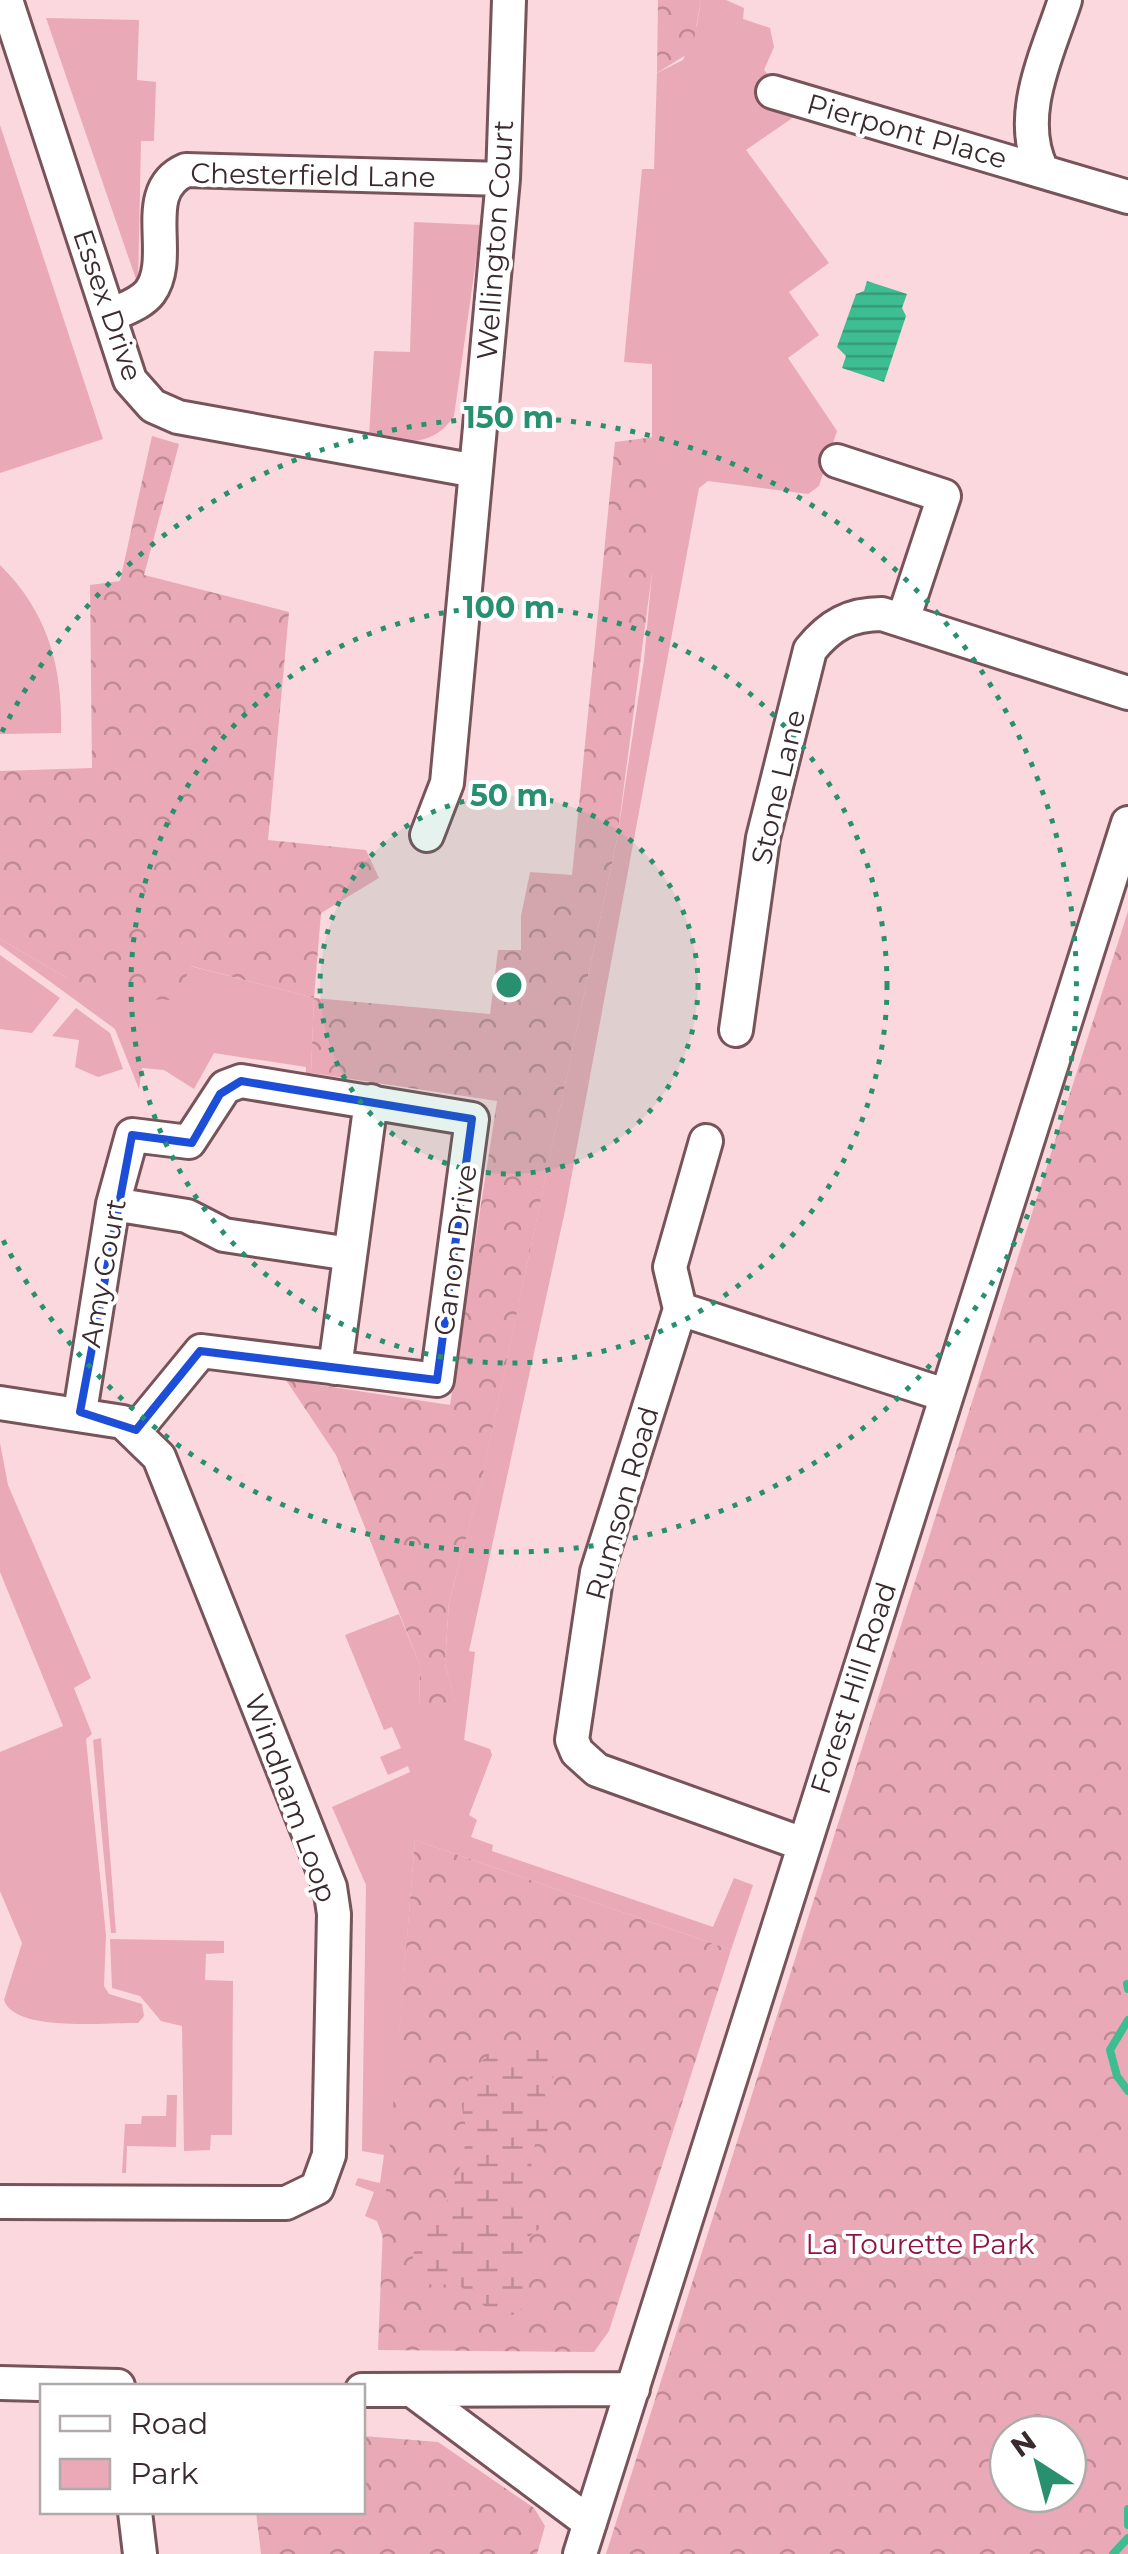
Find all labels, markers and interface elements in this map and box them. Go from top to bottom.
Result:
street label: Pierpont Place [803,86,1011,176]
street label: Wellington Court [470,119,520,361]
street label: Chesterfield Lane [190,156,436,194]
street label: Essex Drive [66,225,150,385]
text: 150 m [464,399,554,436]
text: 100 m [463,589,555,626]
street label: Stone Lane [744,706,812,868]
text: 50 m [470,777,548,814]
centre of rings [491,967,527,1003]
street label: Canon Drive [426,1162,484,1338]
street label: Amy Court [73,1196,133,1350]
street label: Rumson Road [578,1402,666,1604]
street label: Forest Hill Road [803,1578,903,1798]
street label: Windham Loop [238,1689,344,1907]
park label: La Tourette Park [805,2227,1035,2261]
legend [40,2384,365,2514]
text: Road [130,2405,208,2442]
north arrow [988,2414,1088,2514]
text: N [1004,2423,1042,2464]
text: Park [130,2455,199,2492]

